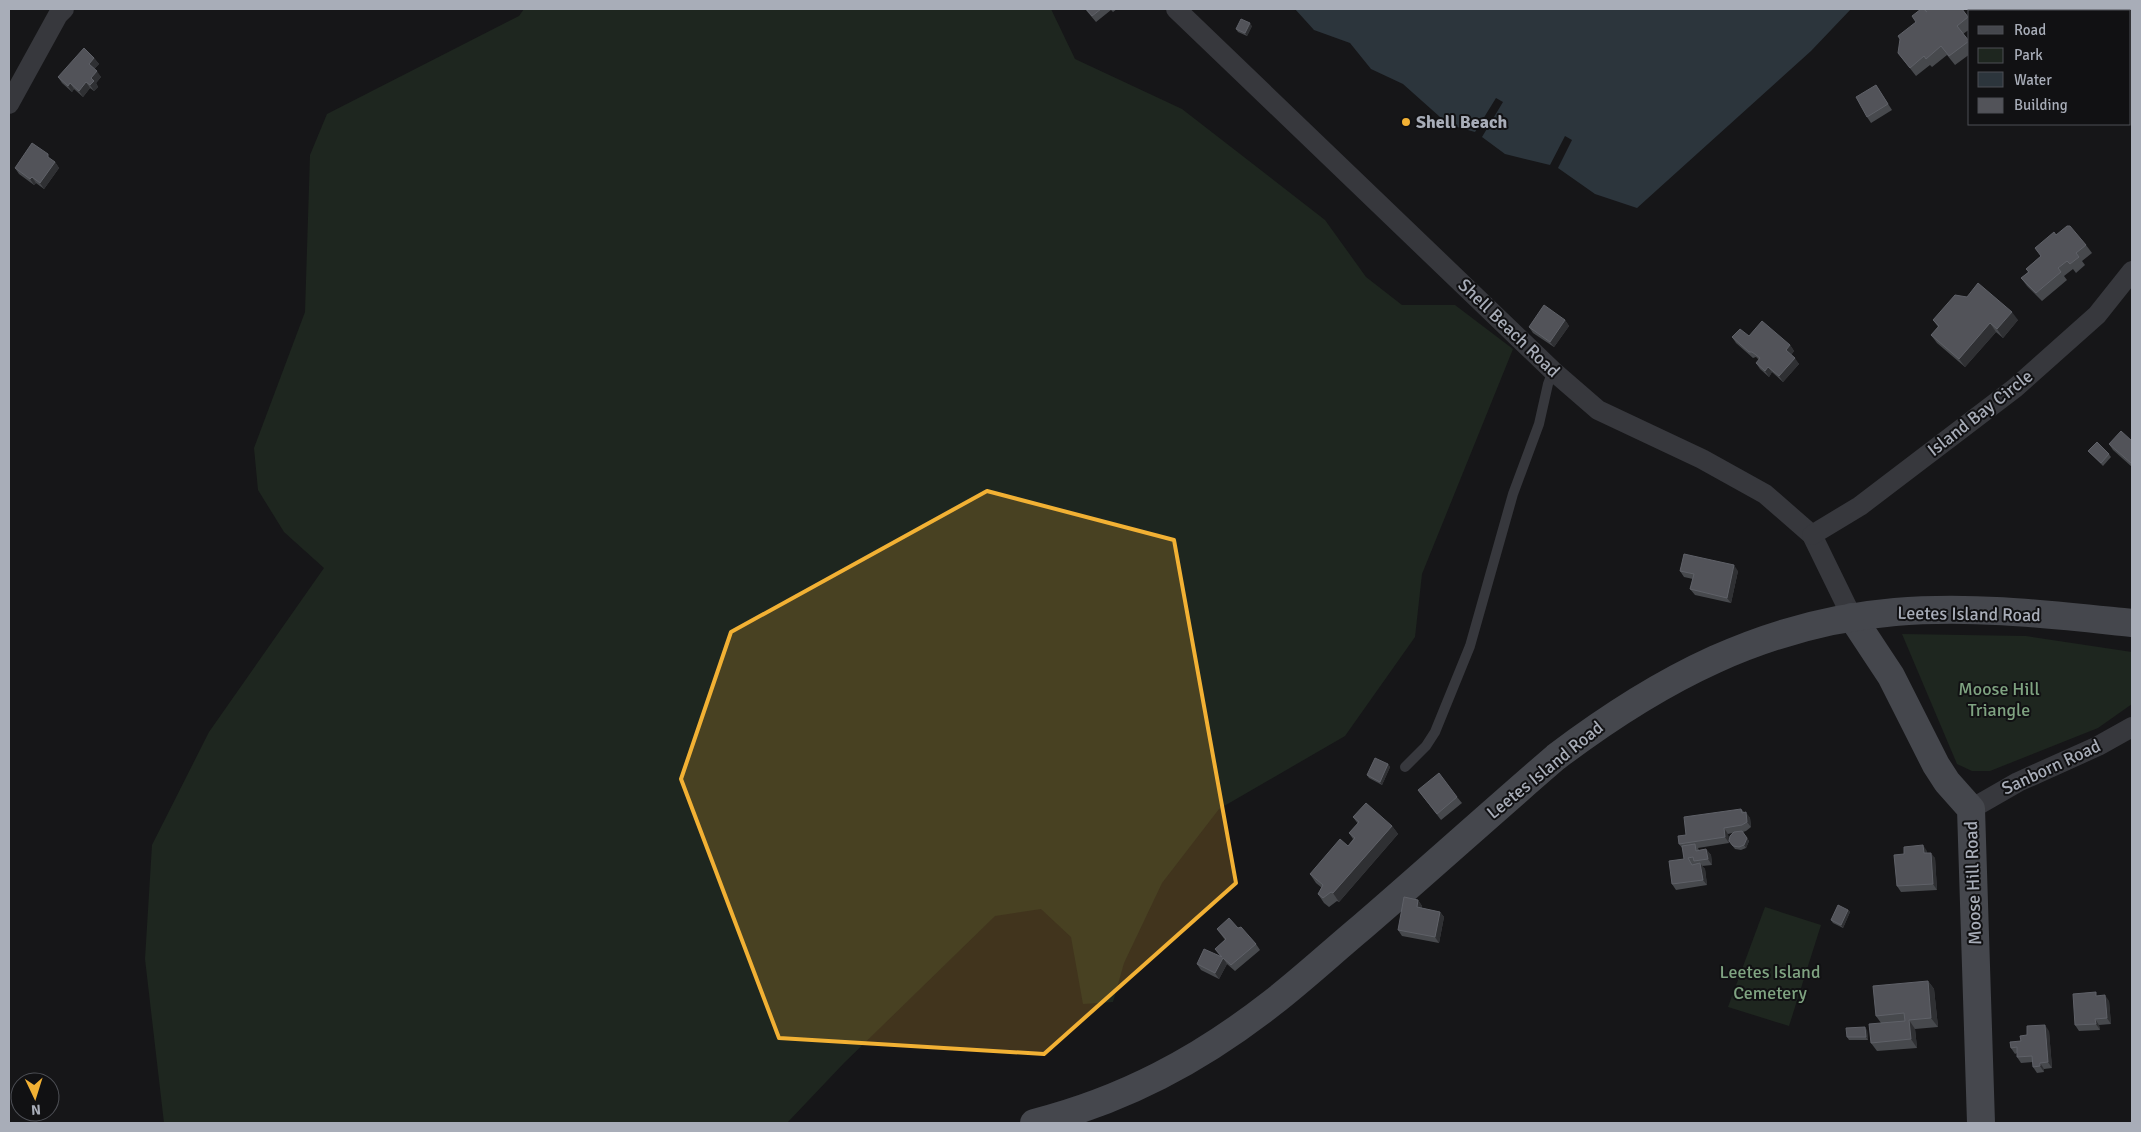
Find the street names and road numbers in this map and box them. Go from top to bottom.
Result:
street label: Shell Beach Road [1454,274,1564,382]
street label: Island Bay Circle [1923,365,2037,461]
street label: Leetes Island Road [1897,602,2041,626]
street label: Leetes Island Road [1482,716,1608,824]
street label: Sanborn Road [1998,734,2104,800]
street label: Moose Hill Road [1960,821,1986,945]

